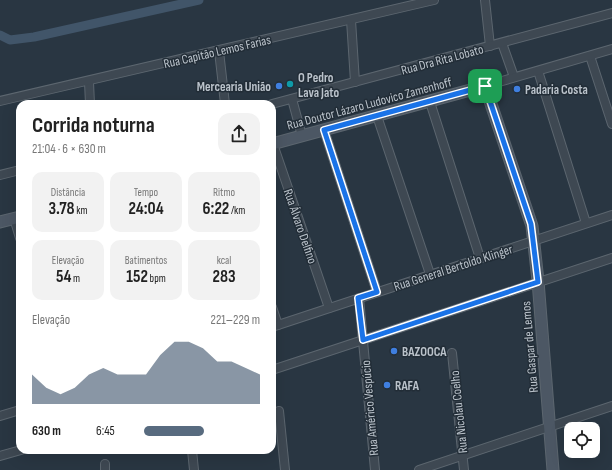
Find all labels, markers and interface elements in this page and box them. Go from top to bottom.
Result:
street label: Rua Capitão Lemos Farias [162,32,273,72]
street label: Rua Dra Rita Lobato [399,41,485,79]
pin [468,69,502,103]
place label: O Pedro Lava Jato [298,70,339,101]
street label: Rua Doutor Lázaro Ludovico Zamenhoff [285,74,454,134]
icon: arrive [474,75,496,97]
place label: Mercearia União [197,79,271,95]
marker: O Pedro Lava Jato [285,79,295,89]
marker: Mercearia União [274,81,284,91]
place label: Padaria Costa [525,82,588,98]
marker: Padaria Costa [512,84,522,94]
text: Corrida noturna [32,112,155,139]
button: share [218,113,260,155]
text: 21:04 · 6 × 630 m [32,141,106,157]
text: Distância [51,186,85,199]
text: Tempo [134,186,158,199]
text: Ritmo [213,186,235,199]
street label: Rua Álvaro Delfino [280,187,320,266]
text: 3.78 [48,199,75,219]
text: 24:04 [128,199,164,219]
text: 6:22 [203,199,229,219]
text: km [75,204,88,217]
text: /km [229,204,245,217]
street label: Rua General Bertoldo Klinger [392,241,515,295]
text: Elevação [52,254,84,267]
text: Batimentos [125,254,167,267]
text: kcal [217,254,231,267]
text: 54 [56,267,71,287]
text: 152 [126,267,148,287]
text: 283 [212,267,236,287]
text: m [71,272,80,285]
text: bpm [148,272,166,285]
street label: Rua Gaspar de Lemos [518,300,542,393]
text: Elevação [32,312,70,328]
text: 221–229 m [211,312,260,328]
place label: BAZOOCA [402,344,447,360]
marker: BAZOOCA [389,346,399,356]
street label: Rua Américo Vespúcio [358,359,382,456]
street label: Rua Nicolau Coelho [447,370,471,454]
place label: RAFA [395,378,420,394]
marker: RAFA [382,380,392,390]
map controls [564,422,600,458]
button: locate [564,422,600,458]
text: 630 m [32,423,61,439]
text: 6:45 [96,423,115,439]

